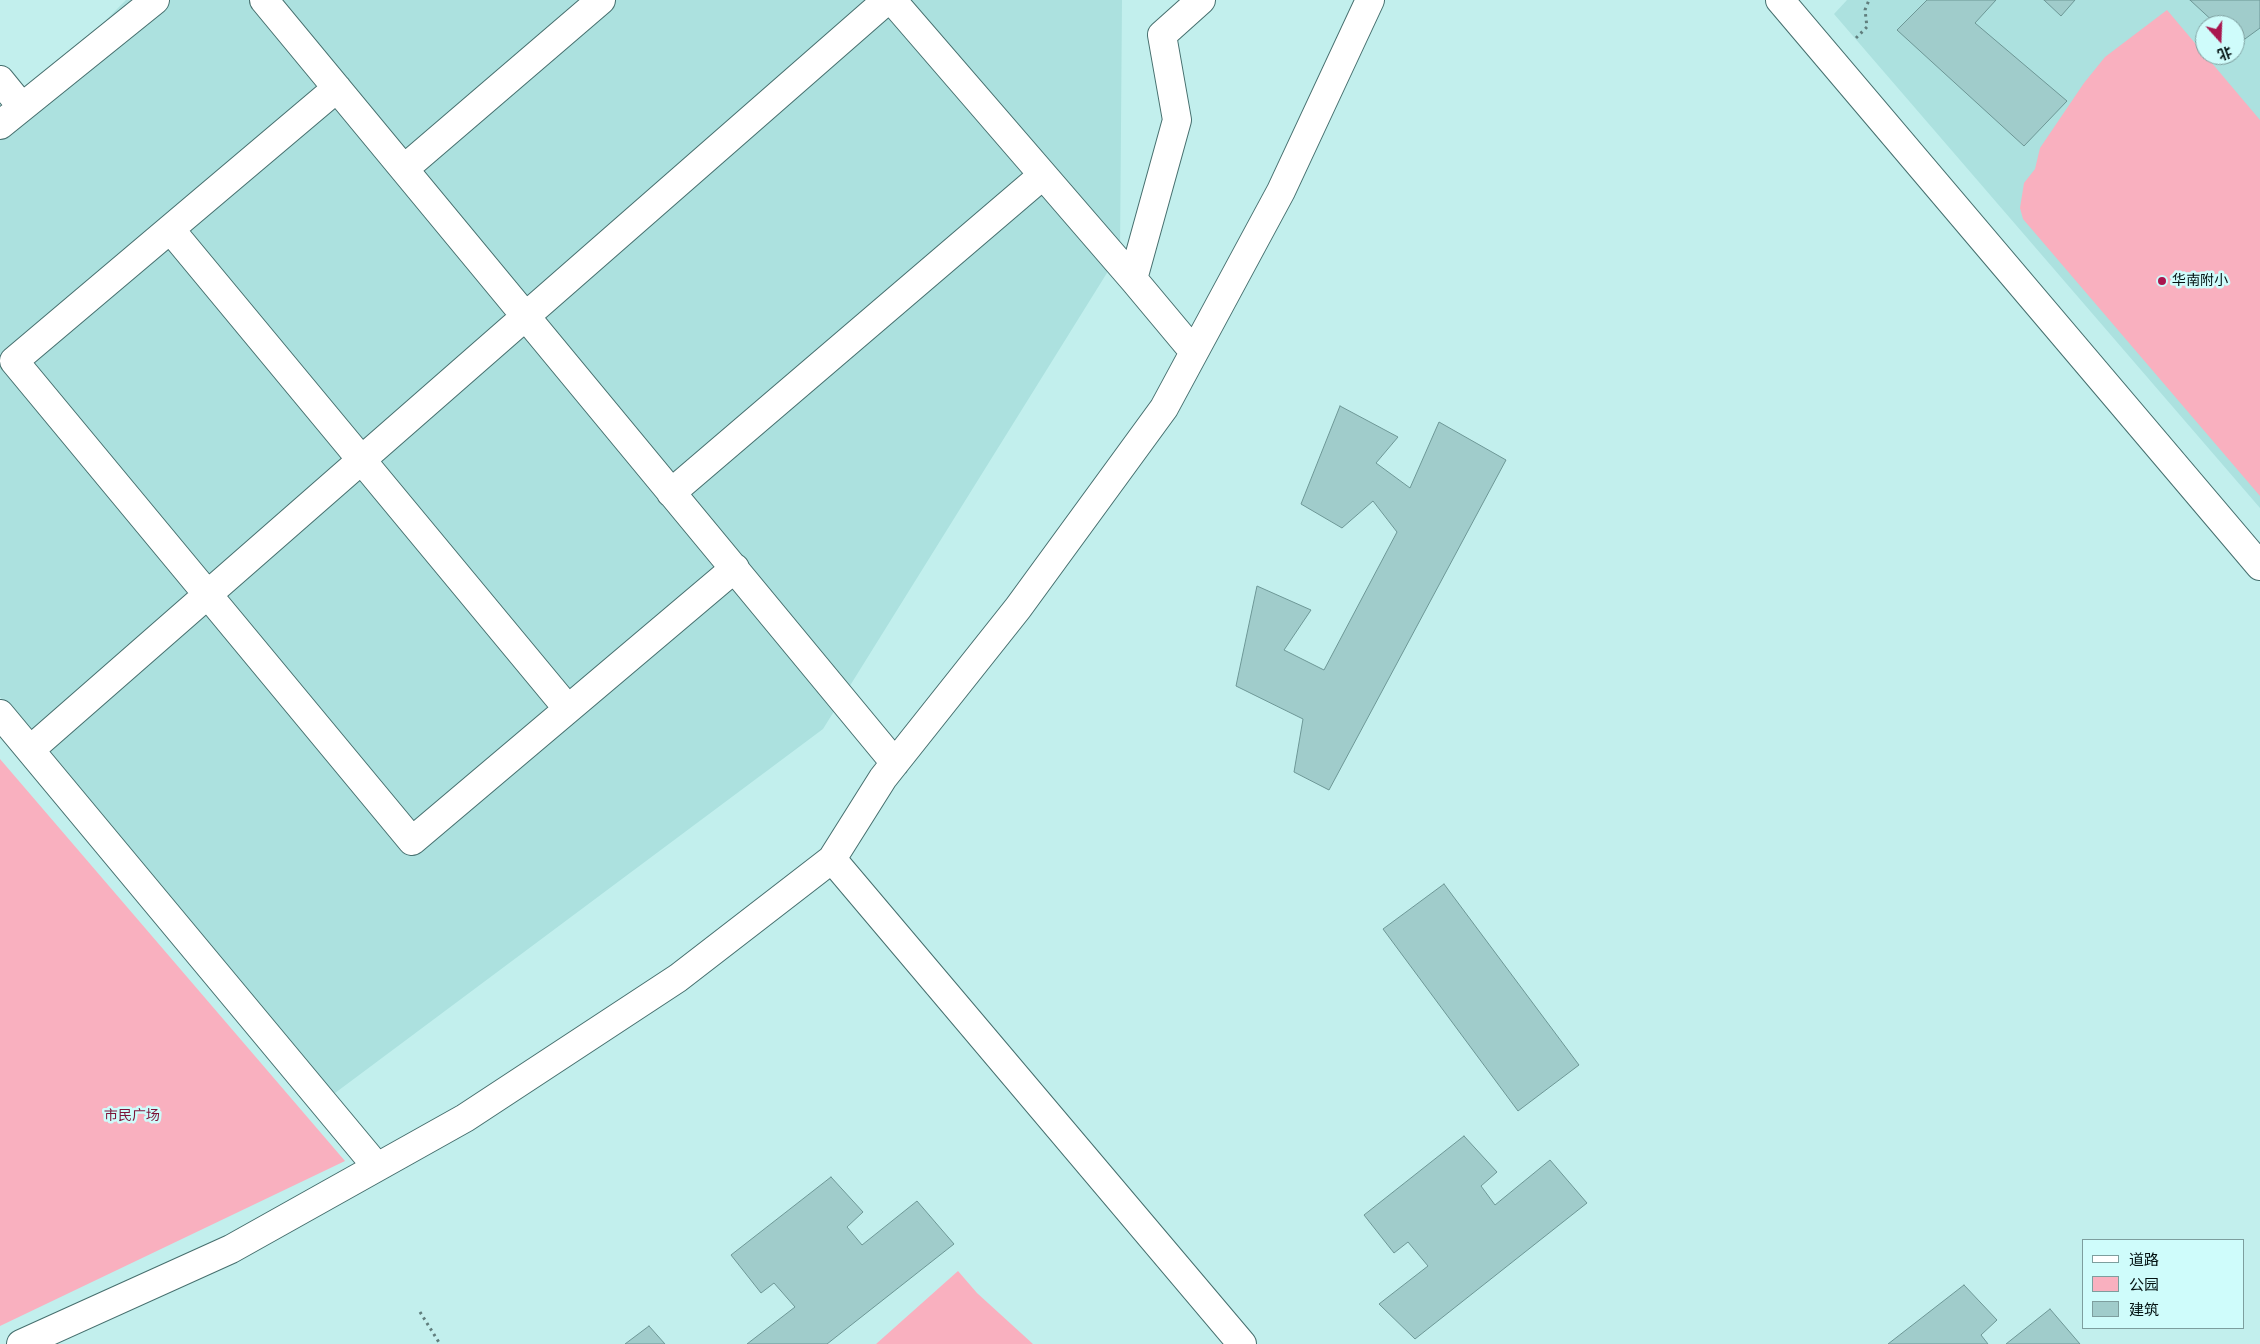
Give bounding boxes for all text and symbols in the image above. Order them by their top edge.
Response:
north arrow [2195,15,2245,65]
text: 北 [2215,42,2235,65]
place label: 华南附小 [2172,273,2228,289]
marker: 华南附小 [2156,275,2168,287]
park label: 市民广场 [104,1108,160,1124]
legend [2082,1239,2245,1329]
text: 道路 [2129,1249,2159,1269]
text: 公园 [2129,1274,2159,1294]
text: 建筑 [2129,1299,2159,1319]

